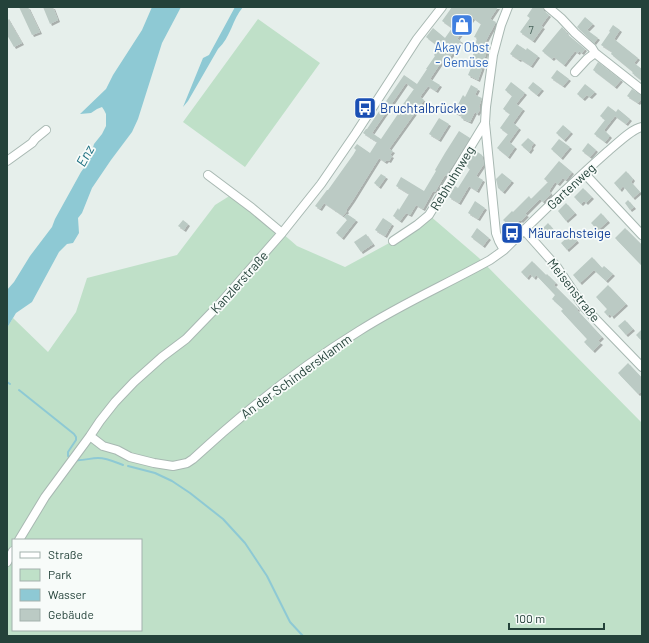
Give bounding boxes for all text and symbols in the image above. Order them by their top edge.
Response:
shop icon: Akay Obst - Gemüse [449,12,475,38]
house number: 7 [528,23,534,36]
place label: Akay Obst - Gemüse [434,39,490,70]
bus stop icon: Bruchtalbrücke [352,95,378,121]
place label: Bruchtalbrücke [380,100,467,116]
water label: Enz [72,141,98,169]
street label: Rebhuhnweg [426,143,478,213]
street label: Gartenweg [543,159,599,213]
bus stop icon: Mäurachsteige [499,220,525,246]
place label: Mäurachsteige [528,225,611,241]
street label: Kanzlerstraße [207,247,271,317]
street label: Meisenstraße [544,255,604,325]
street label: An der Schindersklamm [237,330,355,422]
legend [12,539,142,631]
text: Straße [48,547,83,561]
text: Park [48,567,72,581]
text: Wasser [48,587,87,601]
scale bar [509,605,604,631]
text: Gebäude [48,607,94,621]
text: 100 m [515,611,545,625]

